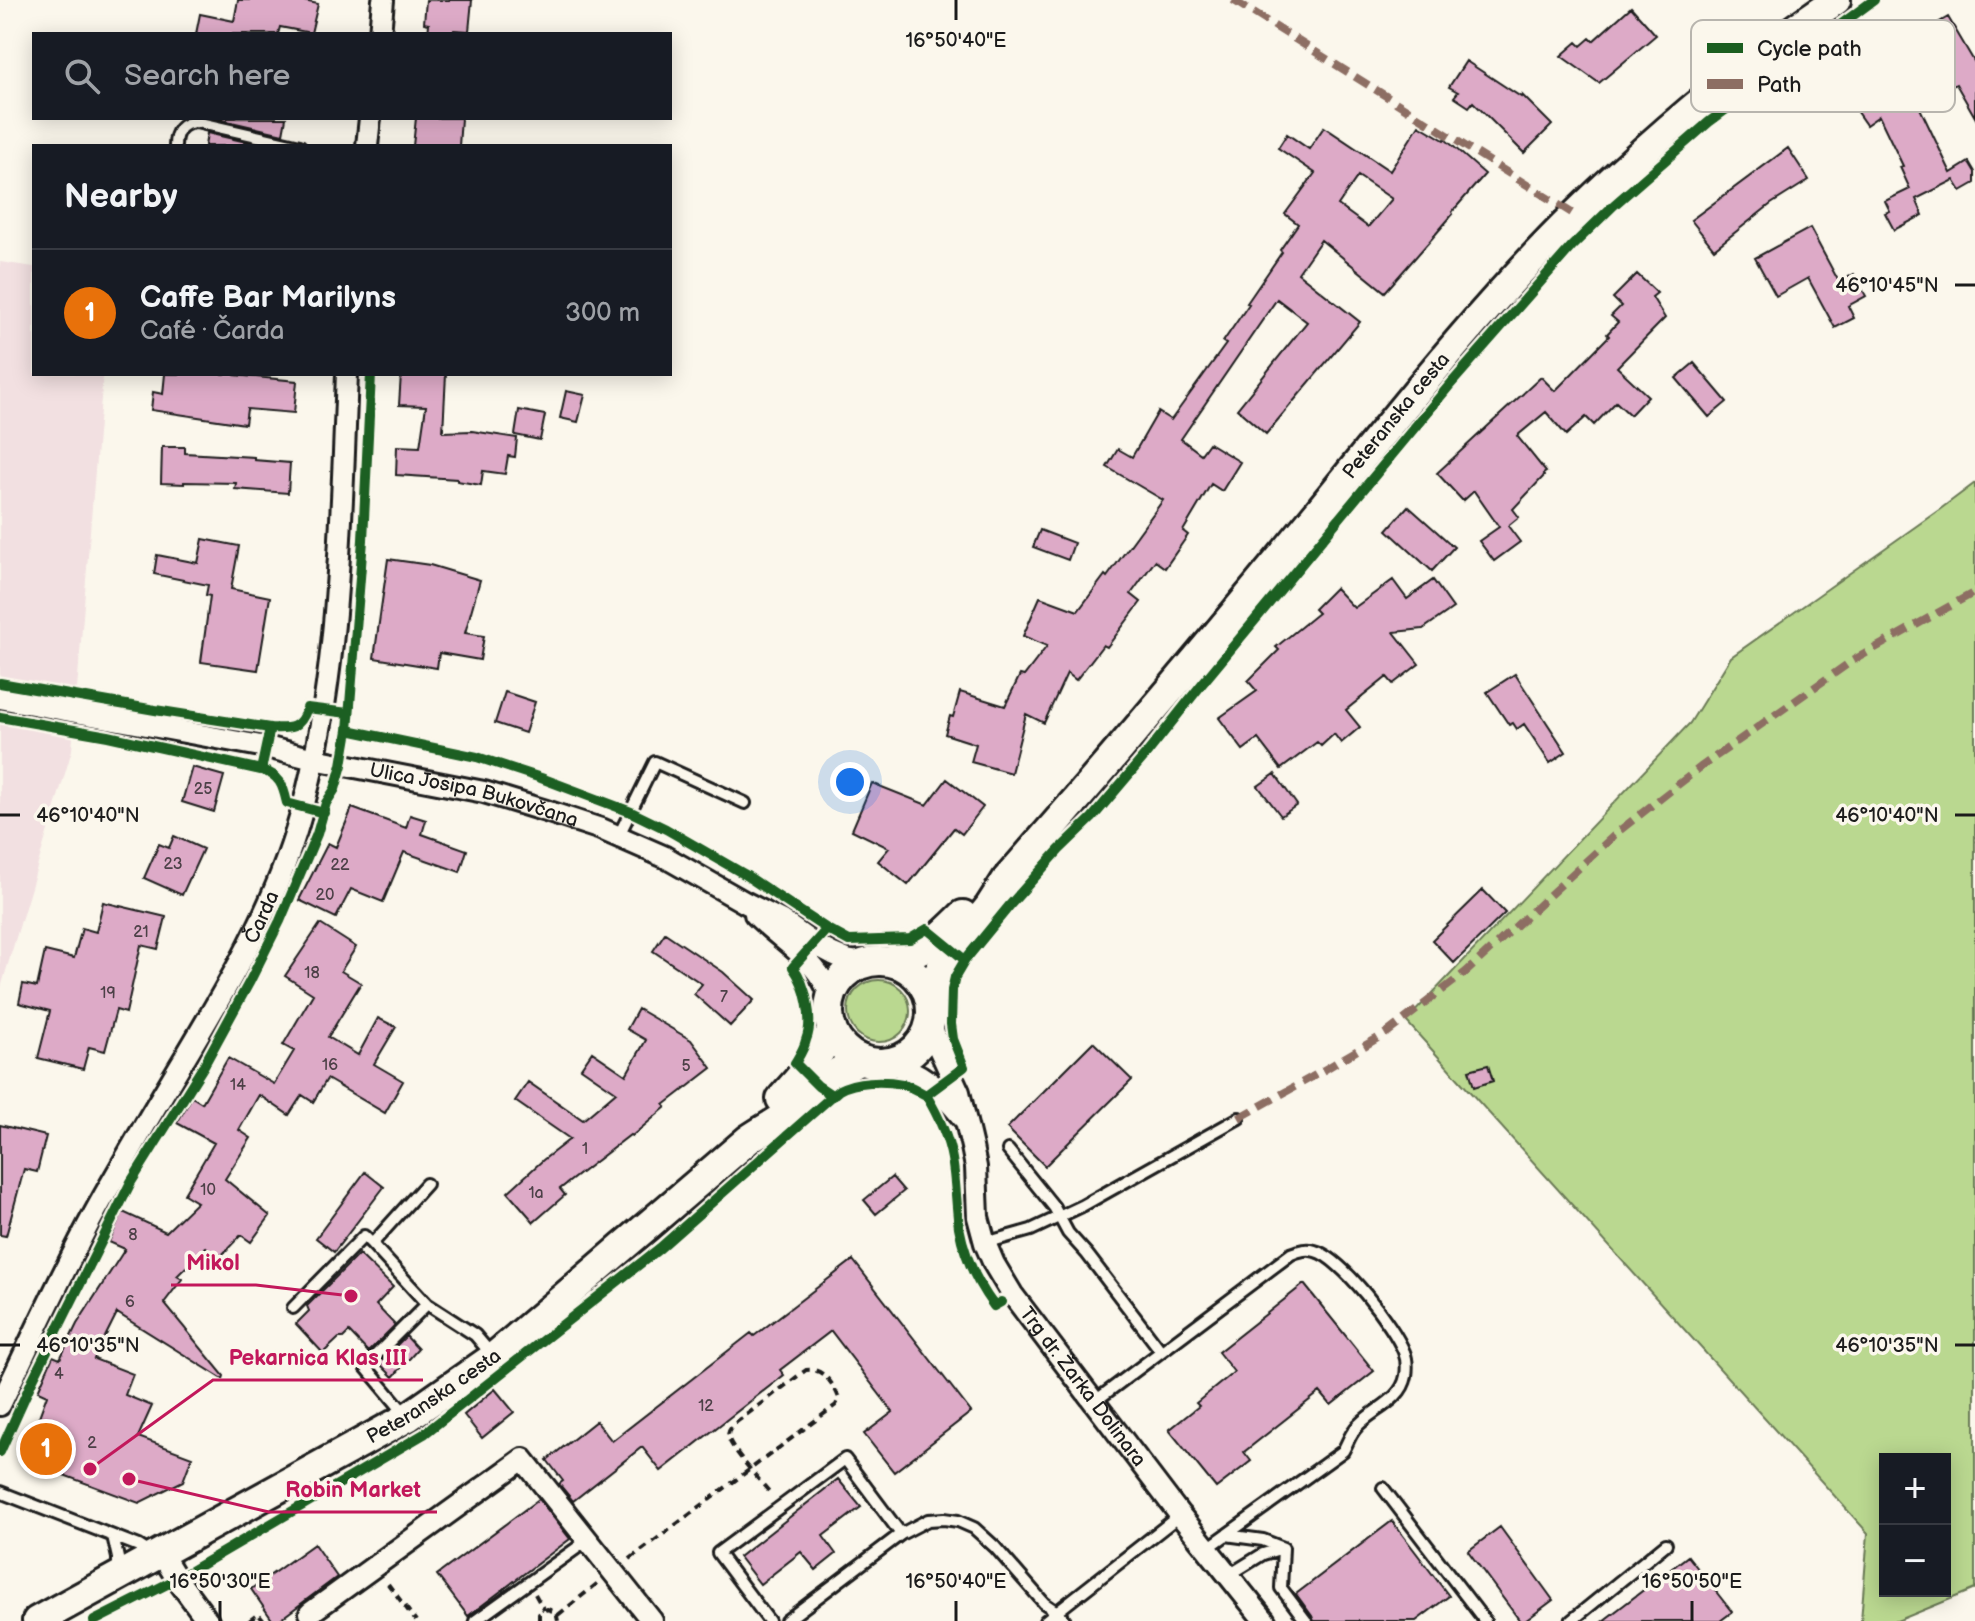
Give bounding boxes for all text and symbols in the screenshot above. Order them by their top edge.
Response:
legend [1691,20,1955,112]
text: 16°50'40"E [905,29,1007,53]
search box [32,32,672,120]
text: Cycle path [1757,36,1862,63]
icon: search [60,54,104,98]
text: Search here [124,58,290,94]
text: Path [1757,72,1801,99]
text: Nearby [64,176,178,217]
text: 46°10'45"N [1835,274,1939,298]
text: Caffe Bar Marilyns [140,280,396,316]
text: 1 [85,298,95,329]
text: 300 m [565,298,640,329]
text: Café · Čarda [140,316,285,347]
street label: Peteranska cesta [1338,348,1455,484]
street label: Ulica Josipa Bukovčana [368,758,581,833]
your location [830,762,870,802]
house number: 25 [194,780,212,799]
text: 46°10'40"N [36,804,140,828]
text: 46°10'40"N [1835,804,1939,828]
house number: 23 [164,855,183,874]
house number: 22 [331,856,350,875]
house number: 20 [316,886,334,905]
street label: Čarda [238,887,285,948]
house number: 21 [133,923,149,942]
house number: 18 [304,964,320,983]
house number: 19 [100,984,116,1003]
house number: 7 [720,988,728,1007]
house number: 16 [322,1056,338,1075]
house number: 5 [681,1057,691,1076]
house number: 14 [230,1076,246,1095]
house number: 1 [582,1140,588,1159]
house number: 10 [200,1181,216,1200]
house number: 1a [528,1184,544,1203]
house number: 8 [128,1226,138,1245]
callout: Mikol [171,1239,256,1285]
text: Mikol [186,1250,240,1277]
house number: 6 [125,1293,135,1312]
street label: Trg dr. Žarka Dolinara [1014,1302,1151,1472]
text: 46°10'35"N [36,1334,140,1358]
callout: Pekarnica Klas III [213,1334,423,1380]
text: 46°10'35"N [1835,1334,1939,1358]
street label: Peteranska cesta [362,1344,506,1449]
text: Pekarnica Klas III [229,1345,407,1372]
house number: 4 [54,1365,64,1384]
house number: 12 [698,1397,714,1416]
pin: 1 [20,1419,72,1479]
house number: 2 [87,1434,97,1453]
map controls [1879,1453,1951,1597]
button: + [1879,1453,1951,1525]
callout: Robin Market [269,1466,437,1512]
text: Robin Market [285,1477,421,1504]
button: − [1879,1525,1951,1597]
text: 16°50'30"E [169,1570,271,1594]
text: 16°50'40"E [905,1570,1007,1594]
text: 16°50'50"E [1642,1570,1742,1594]

